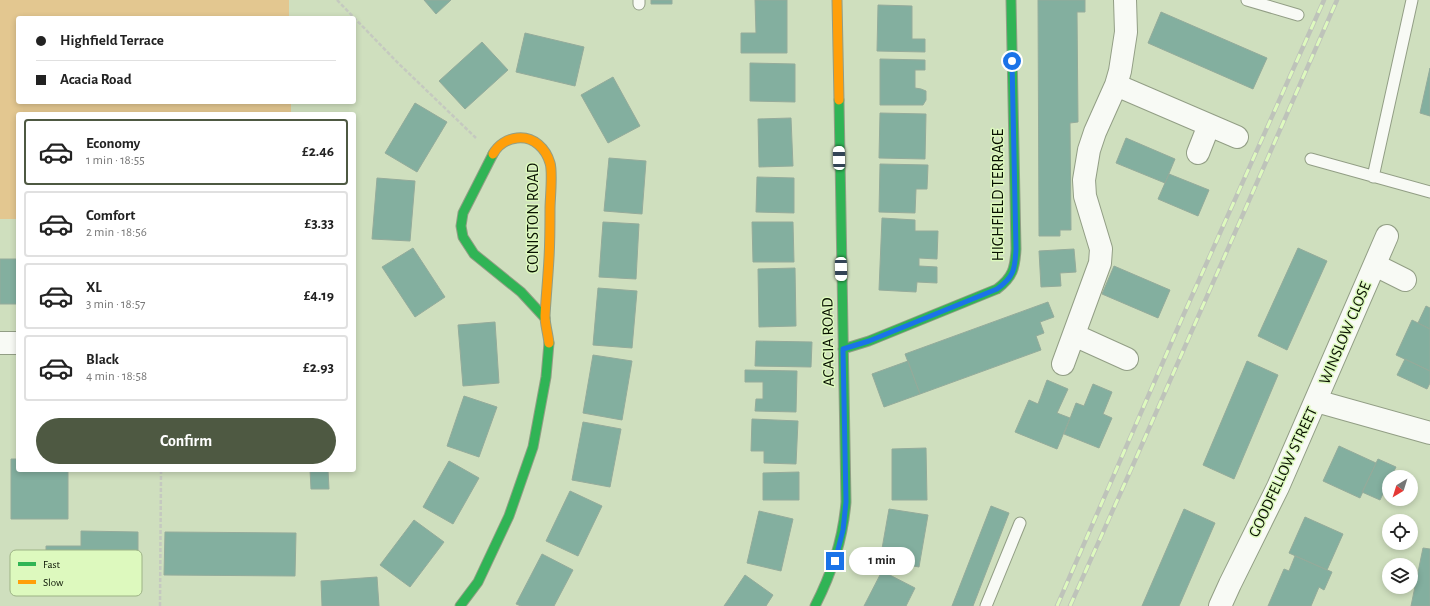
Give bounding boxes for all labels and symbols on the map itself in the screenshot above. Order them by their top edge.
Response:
route start [1003,52,1021,70]
street label: HIGHFIELD TERRACE [990,128,1006,261]
car [833,146,845,170]
street label: CONISTON ROAD [525,163,541,273]
car [835,257,847,281]
street label: WINSLOW CLOSE [1316,279,1374,387]
street label: ACACIA ROAD [819,297,837,387]
street label: GOODFELLOW STREET [1246,404,1320,540]
north arrow [1382,470,1418,506]
callout: 1 min [849,547,915,575]
legend [10,550,142,596]
route end [826,552,844,570]
text: Fast [43,559,61,570]
text: Slow [43,577,64,588]

